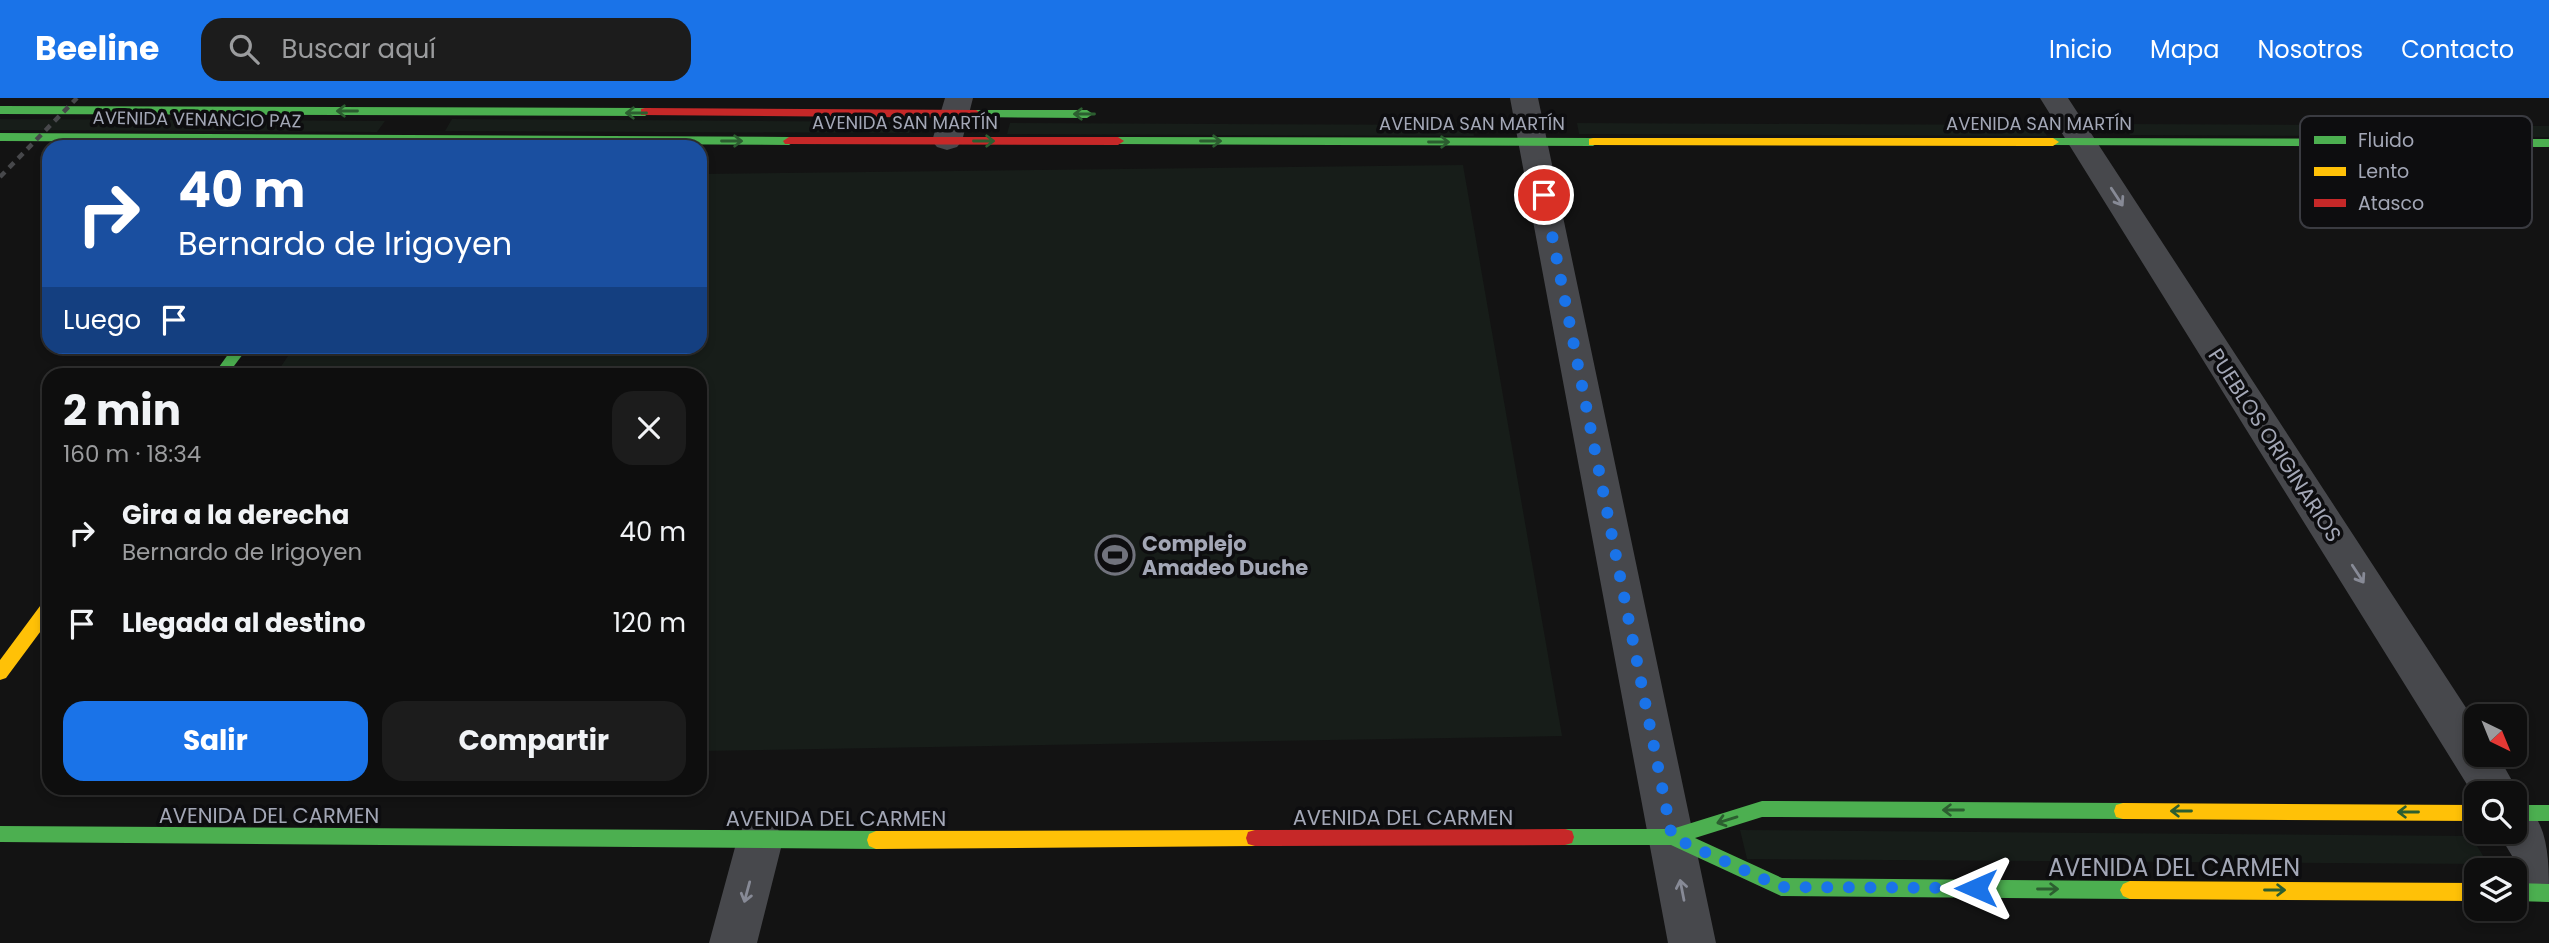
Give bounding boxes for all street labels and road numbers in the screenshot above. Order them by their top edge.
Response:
street label: AVENIDA VENANCIO PAZ [92,105,302,133]
street label: AVENIDA SAN MARTÍN [812,110,998,135]
street label: AVENIDA SAN MARTÍN [1379,111,1565,136]
street label: AVENIDA SAN MARTÍN [1946,111,2132,136]
street label: PUEBLOS ORIGINARIOS [2202,343,2348,547]
street label: AVENIDA DEL CARMEN [159,801,379,830]
street label: AVENIDA DEL CARMEN [1293,803,1513,832]
street label: AVENIDA DEL CARMEN [726,804,946,833]
street label: AVENIDA DEL CARMEN [2048,851,2300,884]

